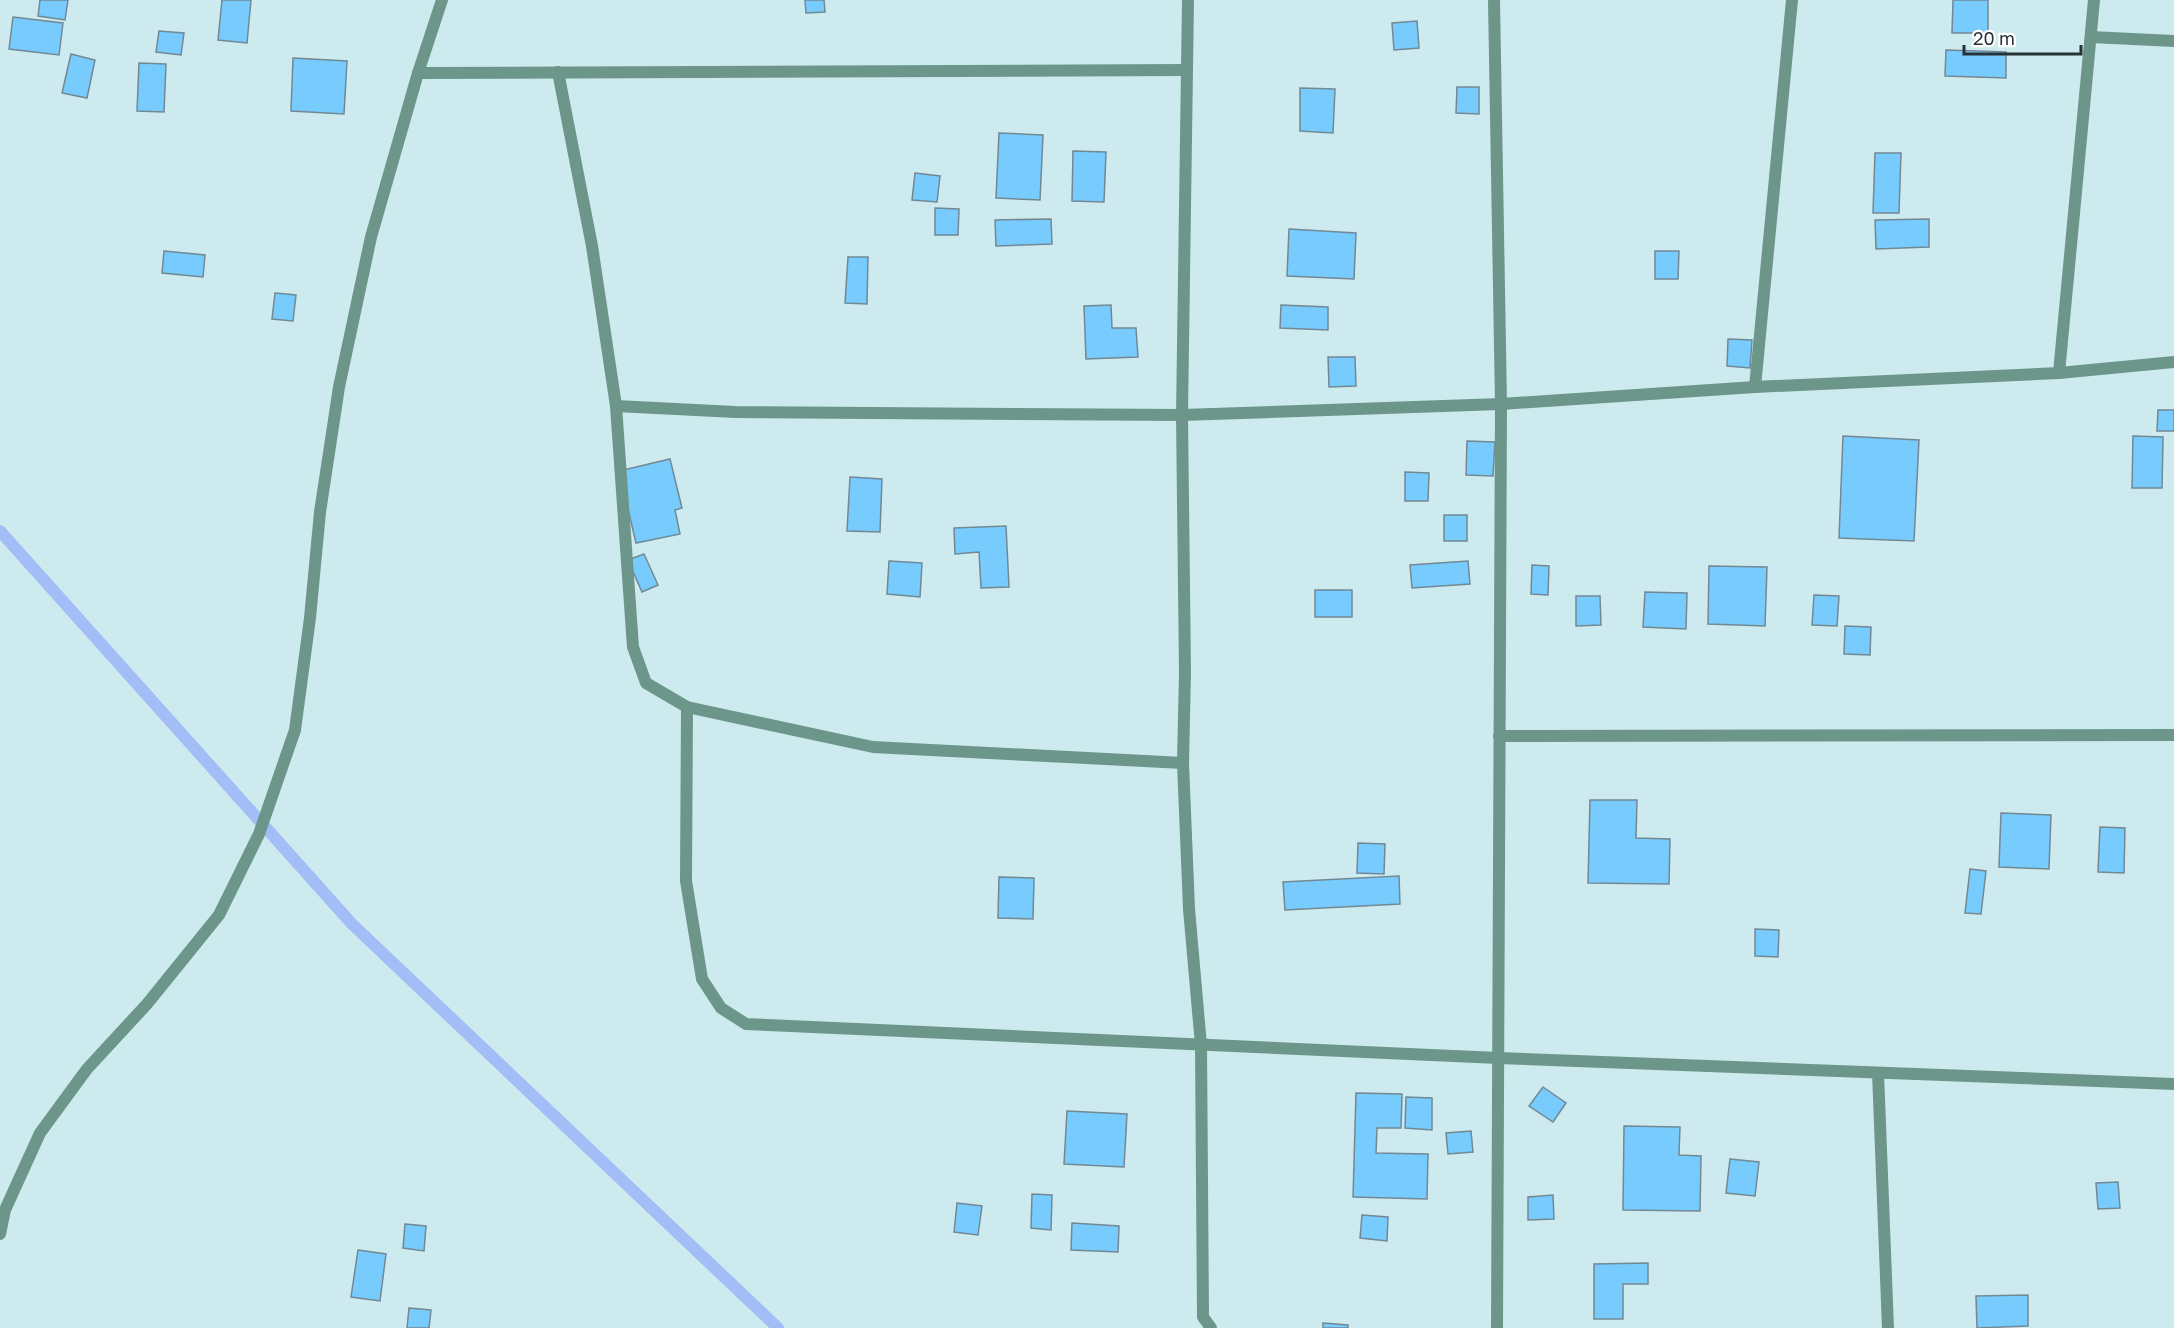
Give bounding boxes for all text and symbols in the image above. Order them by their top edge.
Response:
scale bar [1964,18,2081,56]
text: 20 m [1973,27,2015,49]

